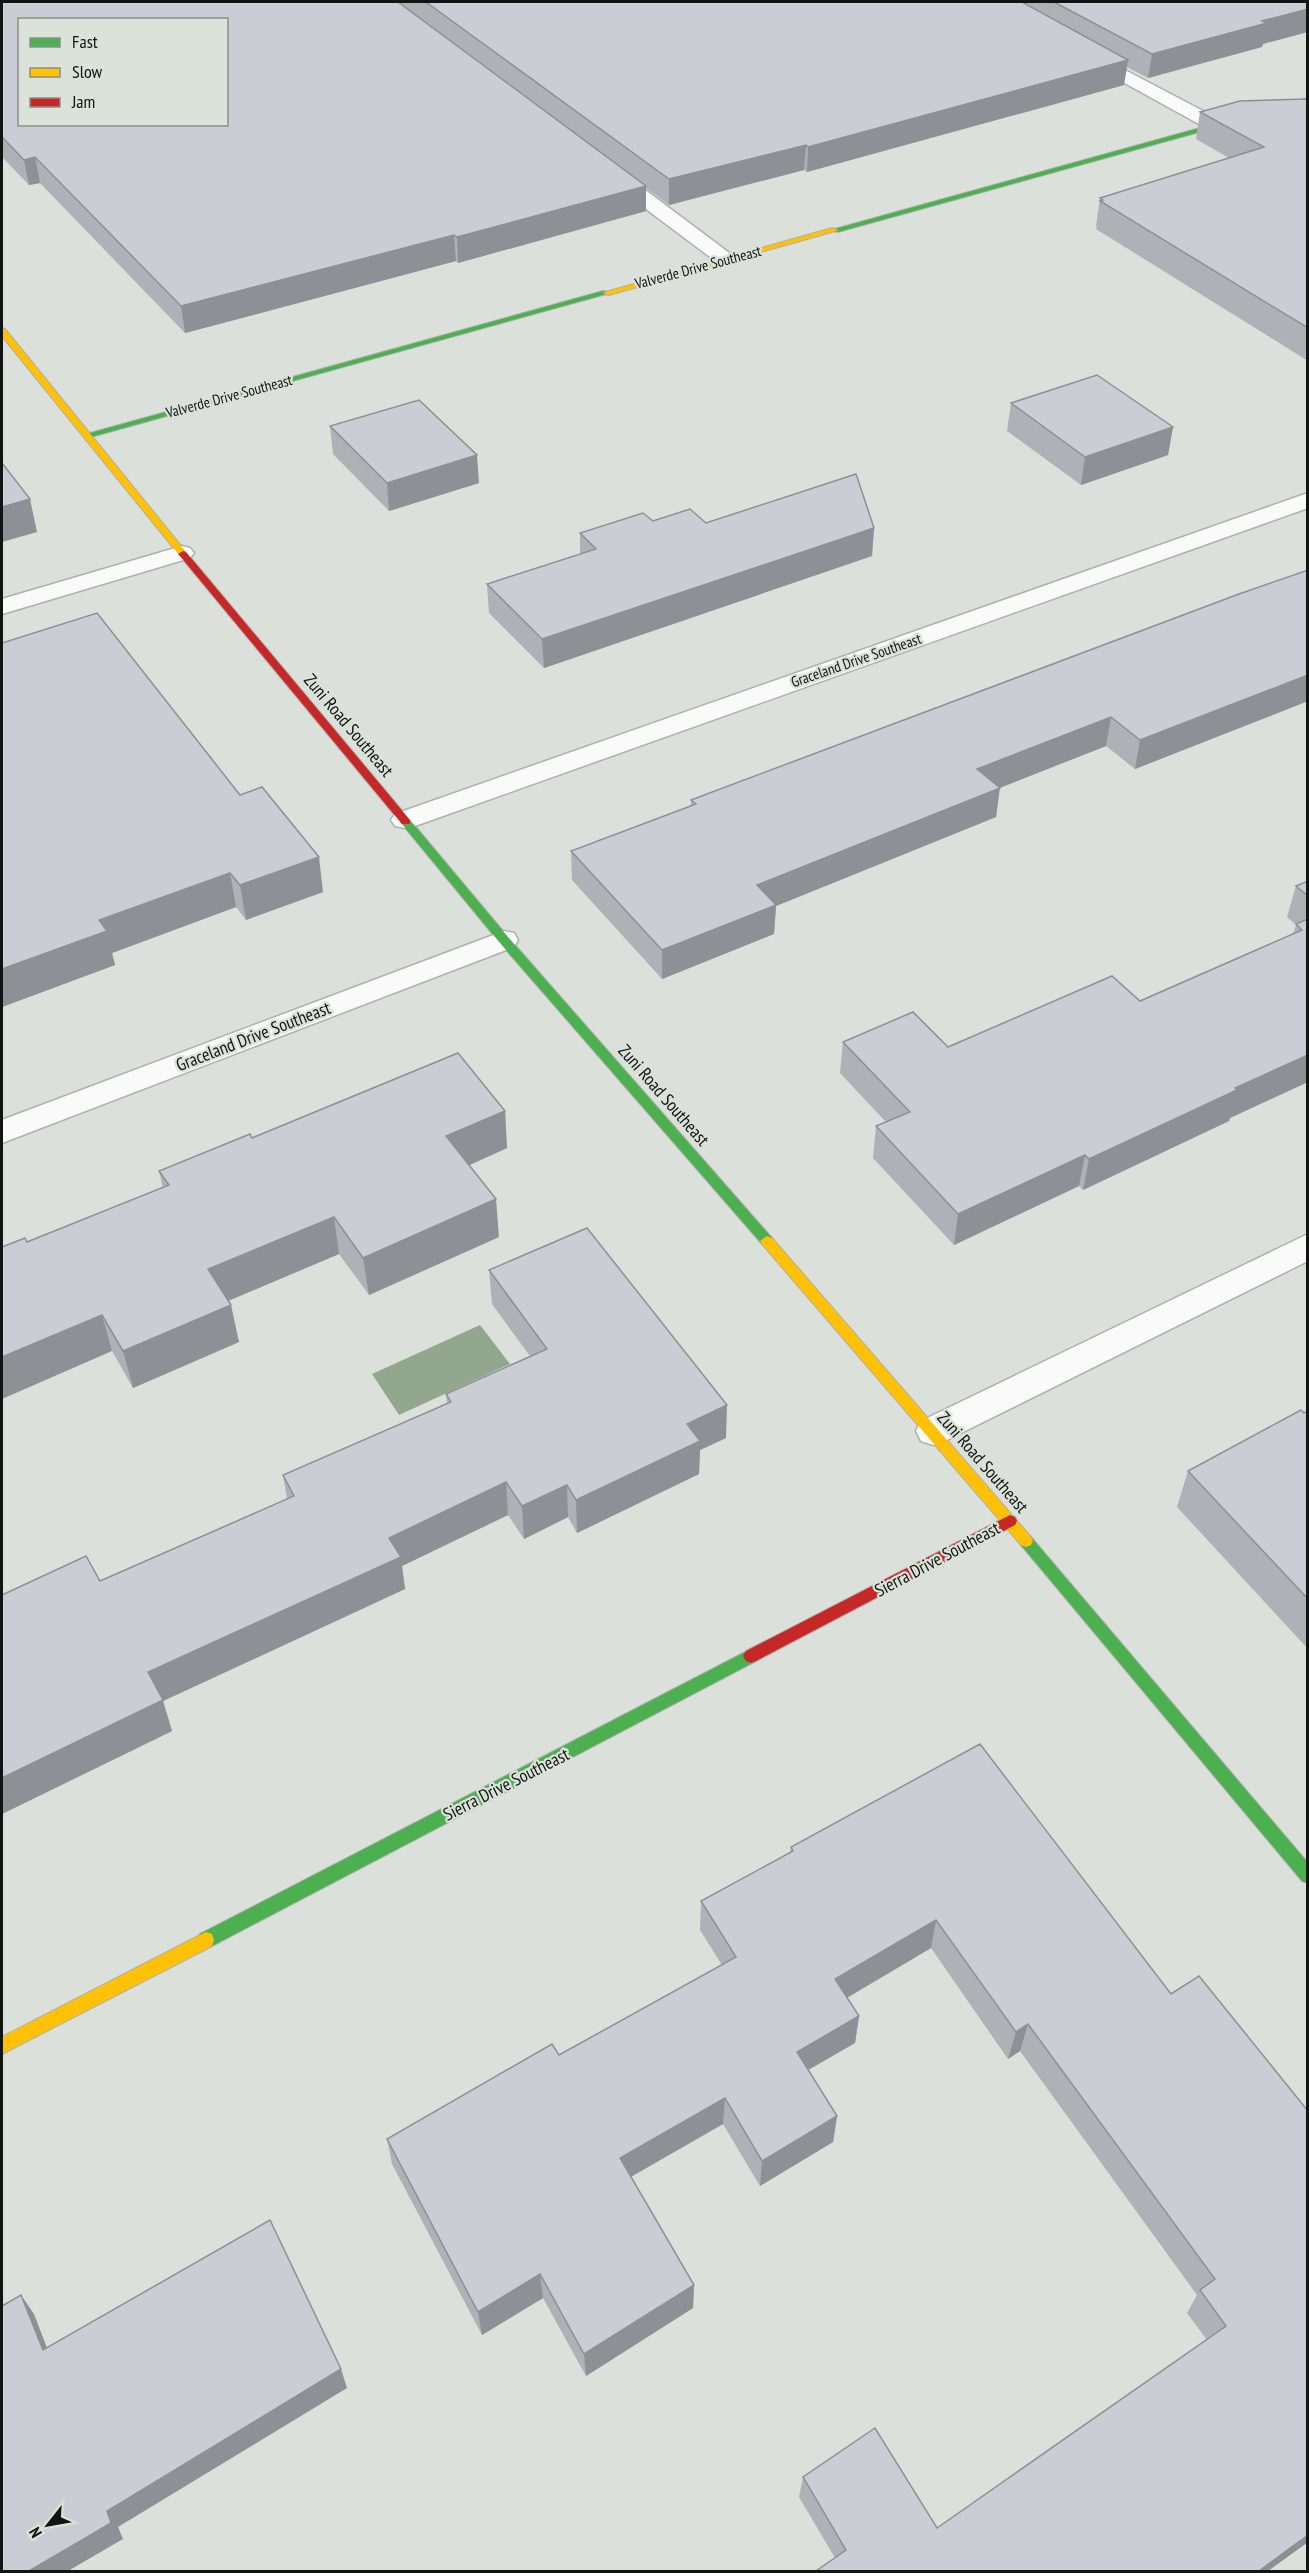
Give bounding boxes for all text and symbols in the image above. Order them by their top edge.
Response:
legend [18,18,228,126]
text: Fast [72,30,98,53]
text: Slow [72,60,103,83]
text: Jam [71,90,95,113]
street label: Valverde Drive Southeast [632,241,763,293]
street label: Valverde Drive Southeast [163,370,294,422]
street label: Graceland Drive Southeast [788,629,924,691]
street label: Zuni Road Southeast [299,669,399,781]
street label: Graceland Drive Southeast [172,996,334,1076]
street label: Zuni Road Southeast [614,1039,715,1151]
street label: Zuni Road Southeast [933,1406,1034,1518]
street label: Sierra Drive Southeast [871,1516,1003,1602]
street label: Sierra Drive Southeast [439,1742,573,1826]
north arrow [18,2495,78,2555]
text: N [24,2524,46,2542]

